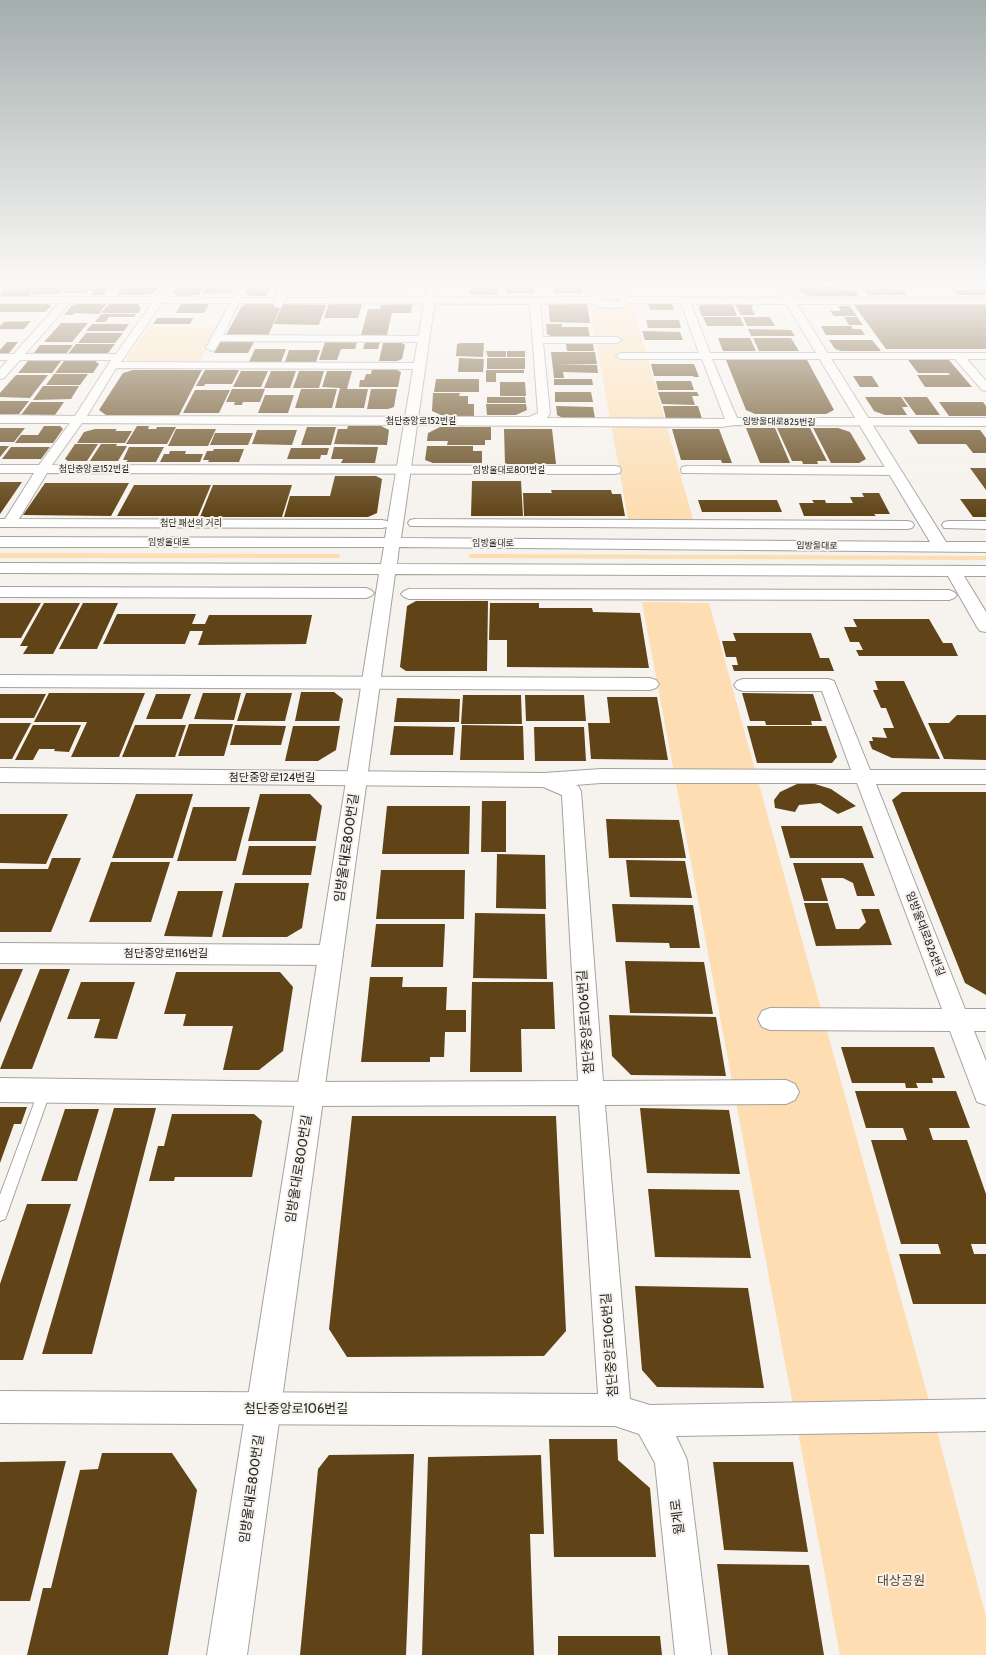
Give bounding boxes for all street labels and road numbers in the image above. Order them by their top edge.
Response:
street label: 첨단중앙로152번길 [386,416,456,426]
street label: 임방울대로825번길 [742,416,816,428]
street label: 첨단중앙로152번길 [59,464,129,474]
street label: 임방울대로801번길 [473,465,545,475]
street label: 첨단 패션의 거리 [160,518,222,528]
street label: 임방울대로 [148,537,190,547]
street label: 임방울대로 [472,538,514,548]
street label: 임방울대로 [796,540,838,552]
street label: 첨단중앙로124번길 [229,771,315,785]
street label: 임방울대로800번길 [332,793,362,903]
street label: 임방울대로826번길 [903,890,947,978]
street label: 첨단중앙로116번길 [124,947,208,961]
street label: 첨단중앙로106번길 [575,969,597,1075]
street label: 임방울대로800번길 [283,1114,315,1224]
street label: 첨단중앙로106번길 [599,1292,621,1398]
street label: 첨단중앙로106번길 [244,1401,348,1417]
street label: 임방울대로800번길 [237,1434,267,1544]
street label: 월계로 [668,1498,688,1536]

